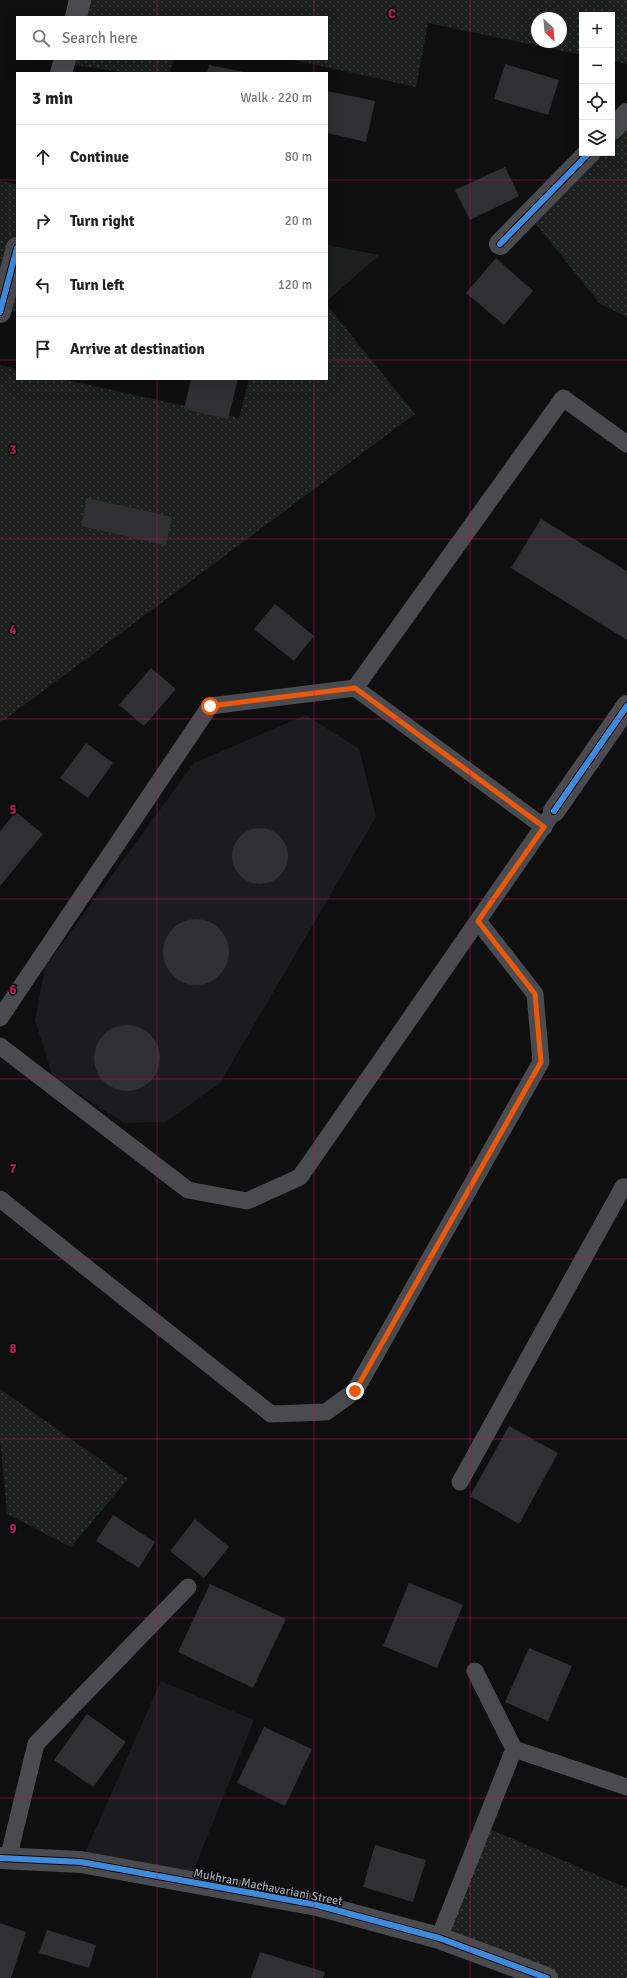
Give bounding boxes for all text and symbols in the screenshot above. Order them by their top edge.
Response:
text: C [388,6,396,22]
north arrow [531,12,567,48]
map controls [579,12,615,156]
button: + [579,12,615,48]
search box [16,16,328,60]
icon: search [30,27,52,49]
text: Search here [62,29,138,47]
button: − [579,48,615,84]
button: locate [579,84,615,120]
text: 3 min [32,88,73,109]
text: Walk · 220 m [241,90,312,106]
button: layers [579,120,615,156]
icon: ahead [32,146,54,168]
text: Continue [70,148,129,166]
text: 80 m [285,149,312,165]
icon: right [32,210,54,232]
text: Turn right [70,212,135,230]
text: 20 m [285,213,312,229]
icon: left [32,274,54,296]
text: Turn left [70,276,124,294]
text: 120 m [278,277,312,293]
icon: arrive [32,338,54,360]
text: Arrive at destination [70,340,205,358]
text: 3 [9,442,17,458]
text: 4 [9,622,17,638]
route start [201,697,219,715]
text: 5 [9,802,17,818]
text: 6 [9,982,17,998]
text: 7 [9,1161,17,1177]
text: 8 [9,1341,17,1357]
route end [346,1382,364,1400]
text: 9 [9,1521,17,1537]
street label: Mukhran Machavariani Street [192,1866,344,1909]

